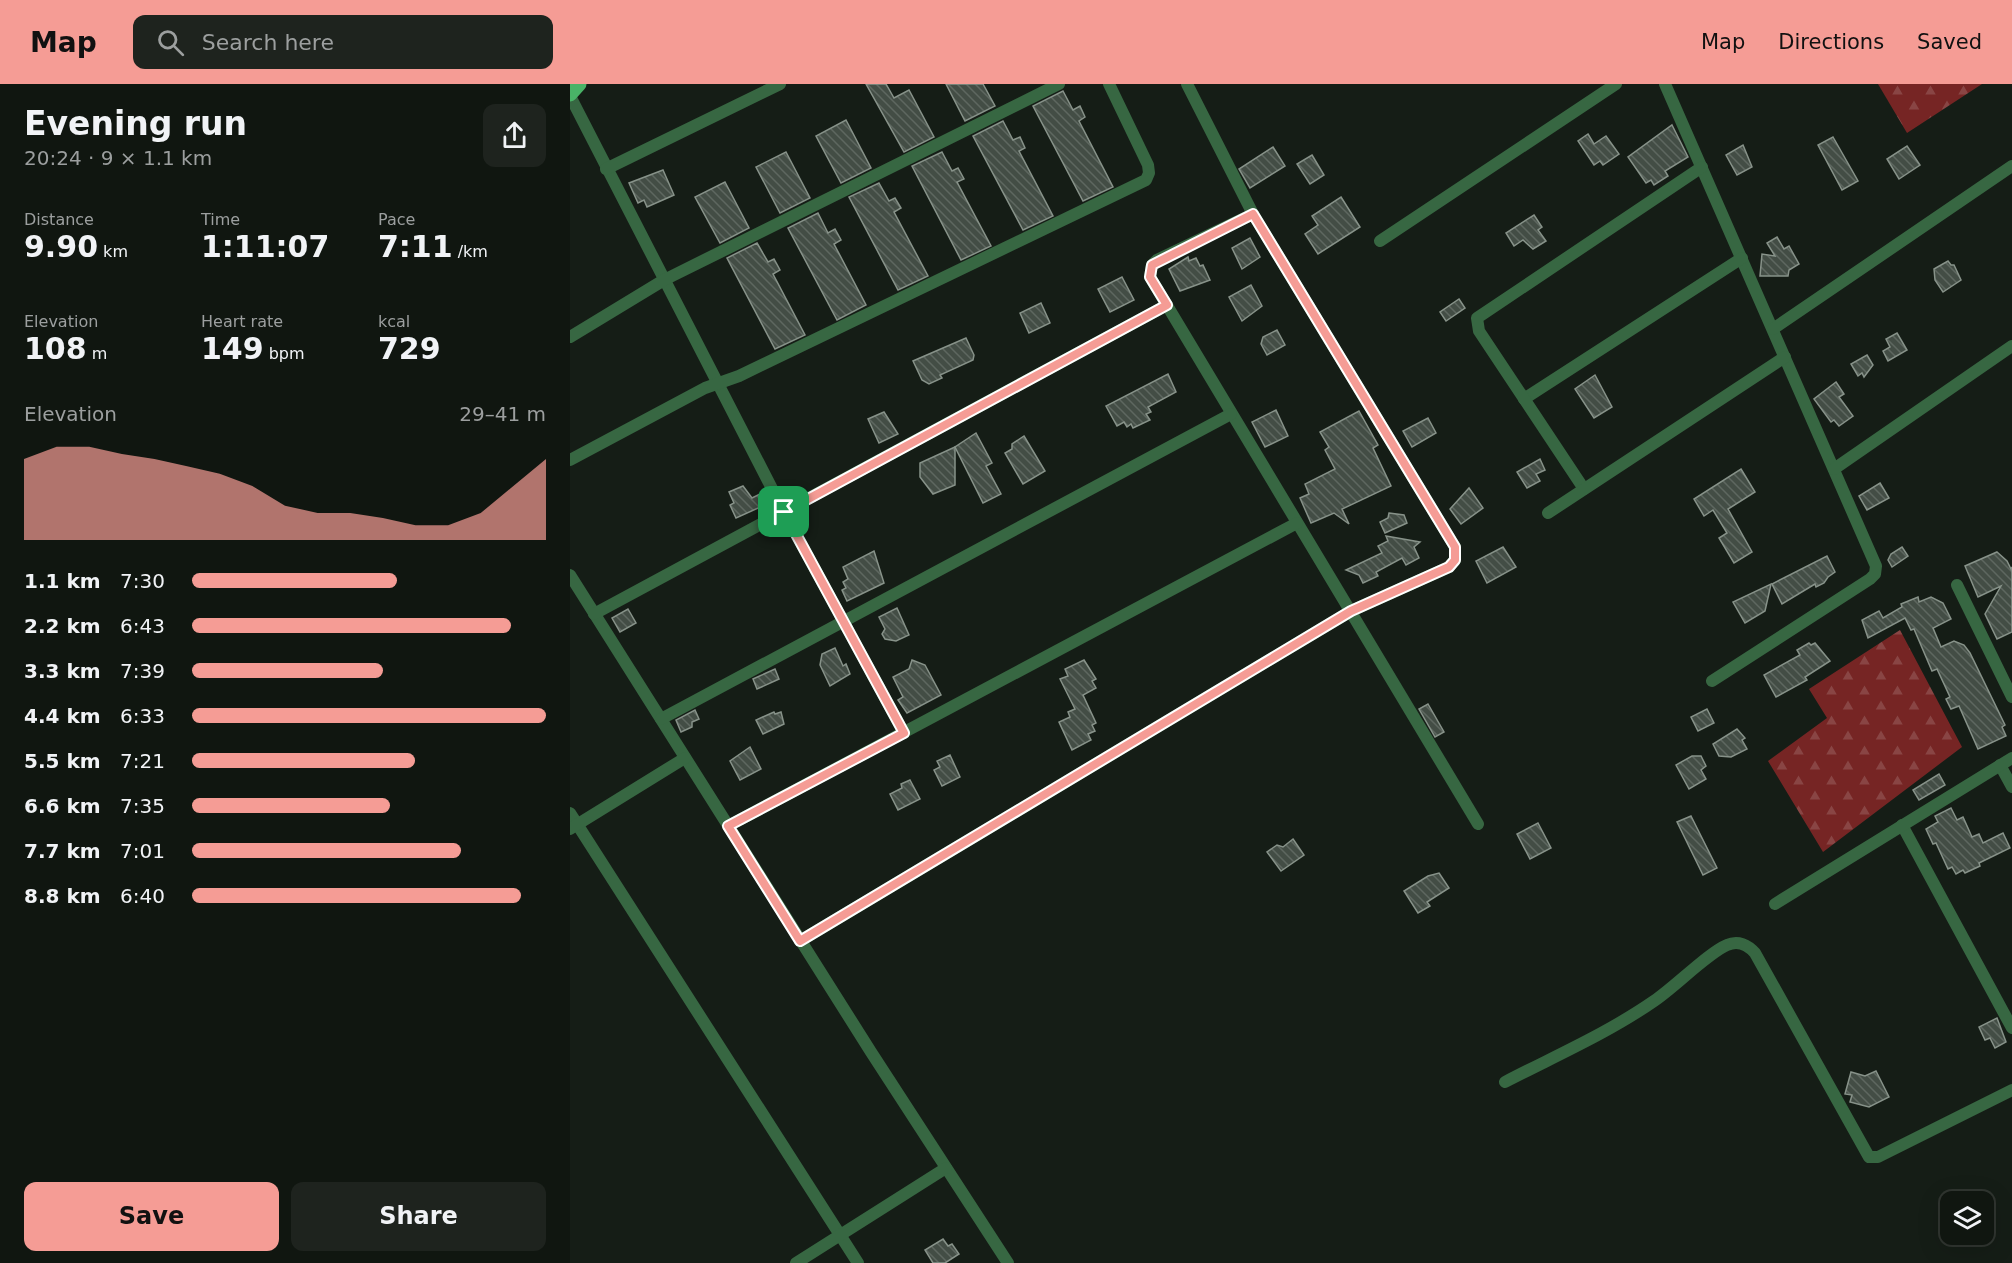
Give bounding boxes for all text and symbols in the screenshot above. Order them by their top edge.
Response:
search box [133,15,553,69]
text: Map [30,26,97,59]
icon: search [154,26,187,59]
text: Search here [202,30,334,55]
text: Map [1701,30,1745,54]
text: Directions [1778,30,1884,54]
text: Saved [1917,30,1982,54]
text: Evening run [24,104,247,143]
button: share [483,104,546,167]
text: 20:24 · 9 × 1.1 km [24,146,212,170]
text: Distance [24,210,94,229]
text: Time [201,210,240,229]
text: Pace [378,210,415,229]
text: 9.90 [24,229,98,264]
text: 1:11:07 [201,229,329,264]
text: 7:11 [378,229,453,264]
text: km [98,242,128,261]
text: /km [453,242,488,261]
text: Elevation [24,312,98,331]
text: Heart rate [201,312,283,331]
text: kcal [378,312,410,331]
text: 108 [24,331,87,366]
text: 149 [201,331,264,366]
text: 729 [378,331,441,366]
text: m [87,344,107,363]
text: bpm [264,344,305,363]
text: Elevation [24,402,117,426]
text: 29–41 m [459,402,546,426]
pin [758,486,809,537]
icon: arrive [767,495,800,528]
text: 1.1 km [24,569,101,593]
text: 7:30 [120,569,165,593]
text: 2.2 km [24,614,101,638]
text: 6:43 [120,614,165,638]
text: 3.3 km [24,659,101,683]
text: 7:39 [120,659,165,683]
text: 4.4 km [24,704,101,728]
text: 6:33 [120,704,165,728]
text: 5.5 km [24,749,101,773]
text: 7:21 [120,749,165,773]
text: 6.6 km [24,794,101,818]
text: 7:35 [120,794,165,818]
text: 7.7 km [24,839,101,863]
text: 7:01 [120,839,165,863]
text: 8.8 km [24,884,101,908]
text: 6:40 [120,884,165,908]
button: Save [24,1182,279,1251]
button: Share [291,1182,546,1251]
map controls [1940,1191,1994,1245]
button: layers [1940,1191,1994,1245]

